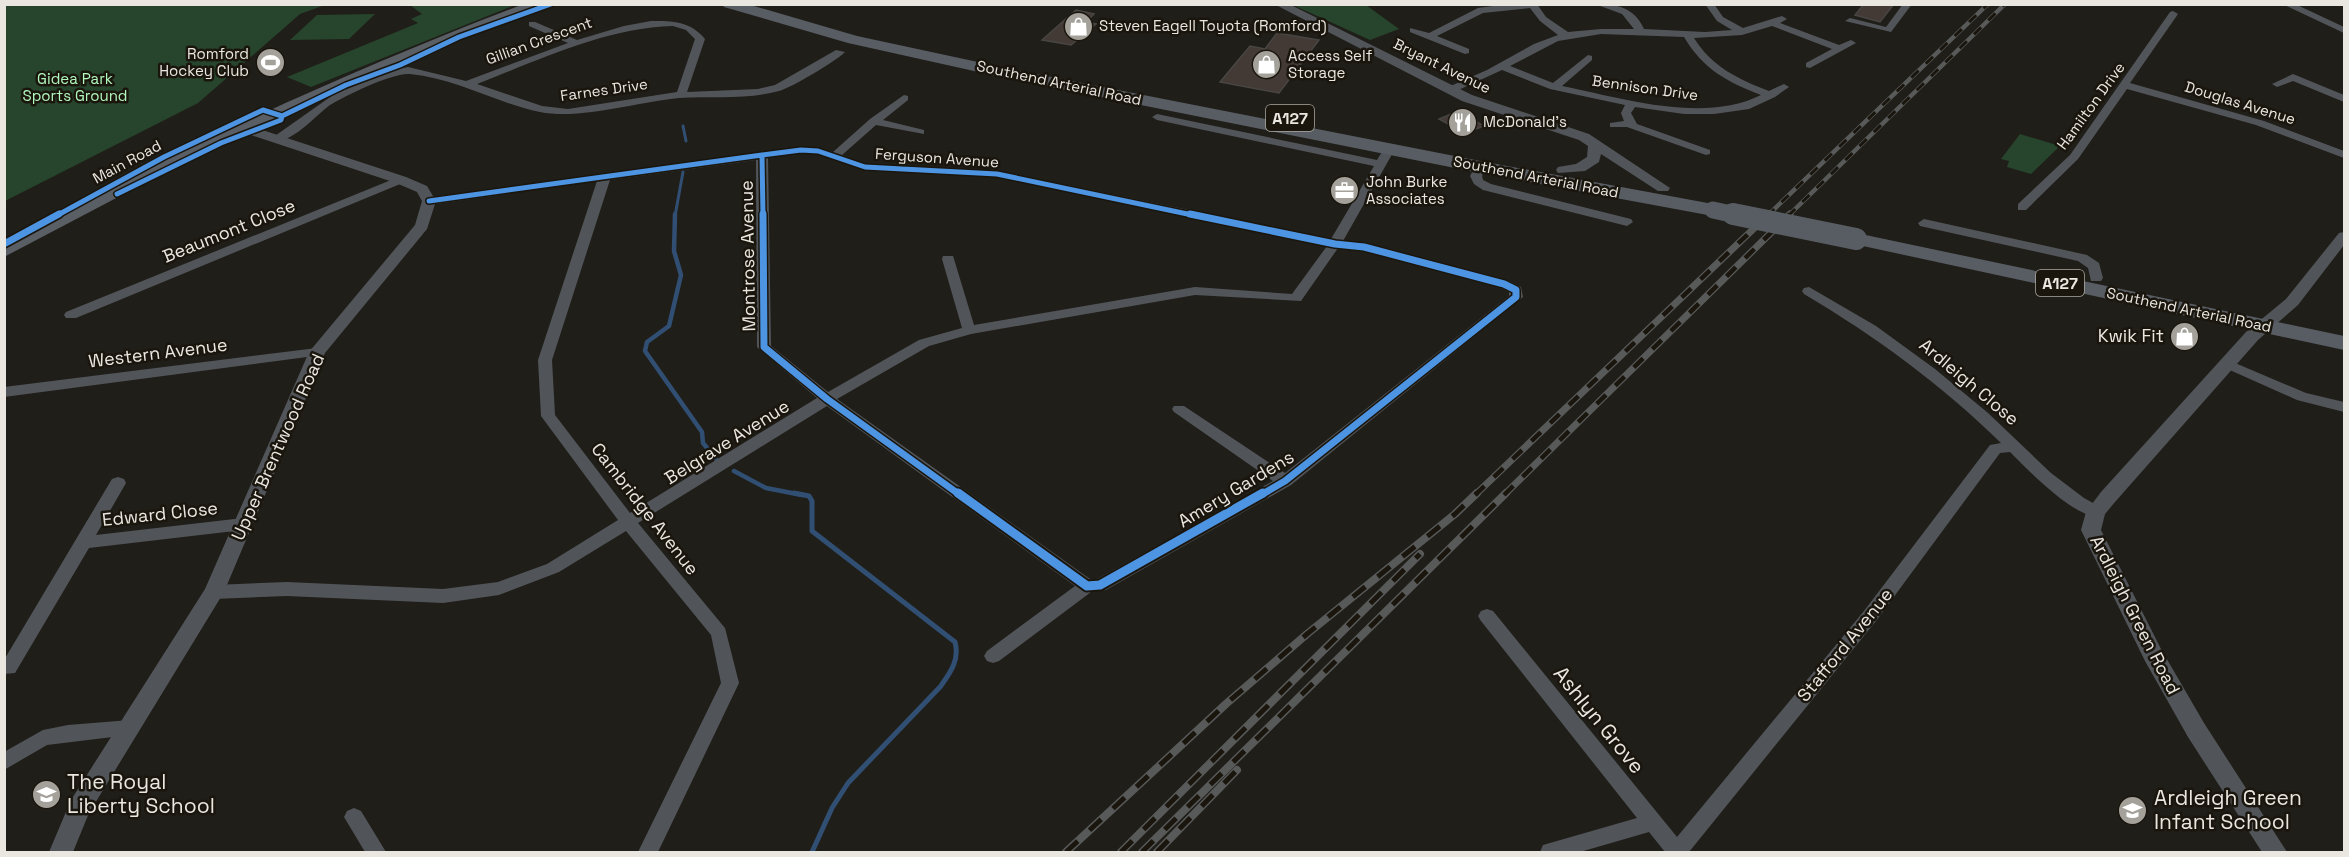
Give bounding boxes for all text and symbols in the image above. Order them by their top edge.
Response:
shop icon: Steven Eagell Toyota (Romford) [1062,10,1094,42]
street label: Gillian Crescent [483,12,595,69]
place label: Steven Eagell Toyota (Romford) [1099,16,1327,36]
street label: Bryant Avenue [1390,34,1494,97]
place label: Romford Hockey Club [159,44,249,80]
place label: Access Self Storage [1288,46,1373,82]
sports icon: Romford Hockey Club [254,47,286,79]
shop icon: Access Self Storage [1251,49,1283,81]
street label: Southend Arterial Road [975,56,1143,109]
street label: Hamilton Drive [2052,58,2129,153]
park label: Gidea Park Sports Ground [22,69,128,105]
street label: Bennison Drive [1591,71,1699,104]
street label: Farnes Drive [559,74,649,105]
street label: Douglas Avenue [2182,77,2298,128]
road number: A127 [1266,105,1314,131]
restaurant icon: McDonald's [1446,106,1478,138]
place label: McDonald's [1483,112,1567,131]
street label: Main Road [89,136,164,188]
street label: Ferguson Avenue [874,144,1000,171]
street label: Southend Arterial Road [1452,151,1620,202]
place label: John Burke Associates [1366,172,1447,208]
office icon: John Burke Associates [1329,175,1361,207]
street label: Montrose Avenue [735,180,760,332]
street label: Beaumont Close [159,193,299,268]
road number: A127 [2036,270,2084,296]
street label: Southend Arterial Road [2105,283,2273,336]
shop icon: Kwik Fit [2169,320,2201,352]
place label: Kwik Fit [2098,324,2164,347]
street label: Western Avenue [87,333,229,372]
street label: Ardleigh Close [1915,333,2024,430]
street label: Upper Brentwood Road [226,350,329,544]
street label: Belgrave Avenue [660,394,793,489]
street label: Cambridge Avenue [586,438,704,580]
street label: Amery Gardens [1174,445,1298,532]
street label: Edward Close [101,496,219,531]
street label: Ardleigh Green Road [2085,531,2186,698]
street label: Stafford Avenue [1792,583,1897,706]
street label: Ashlyn Grove [1548,660,1651,779]
place label: The Royal Liberty School [67,768,215,819]
school or university icon: The Royal Liberty School [30,778,62,810]
place label: Ardleigh Green Infant School [2154,784,2302,835]
school or university icon: Ardleigh Green Infant School [2117,794,2149,826]

